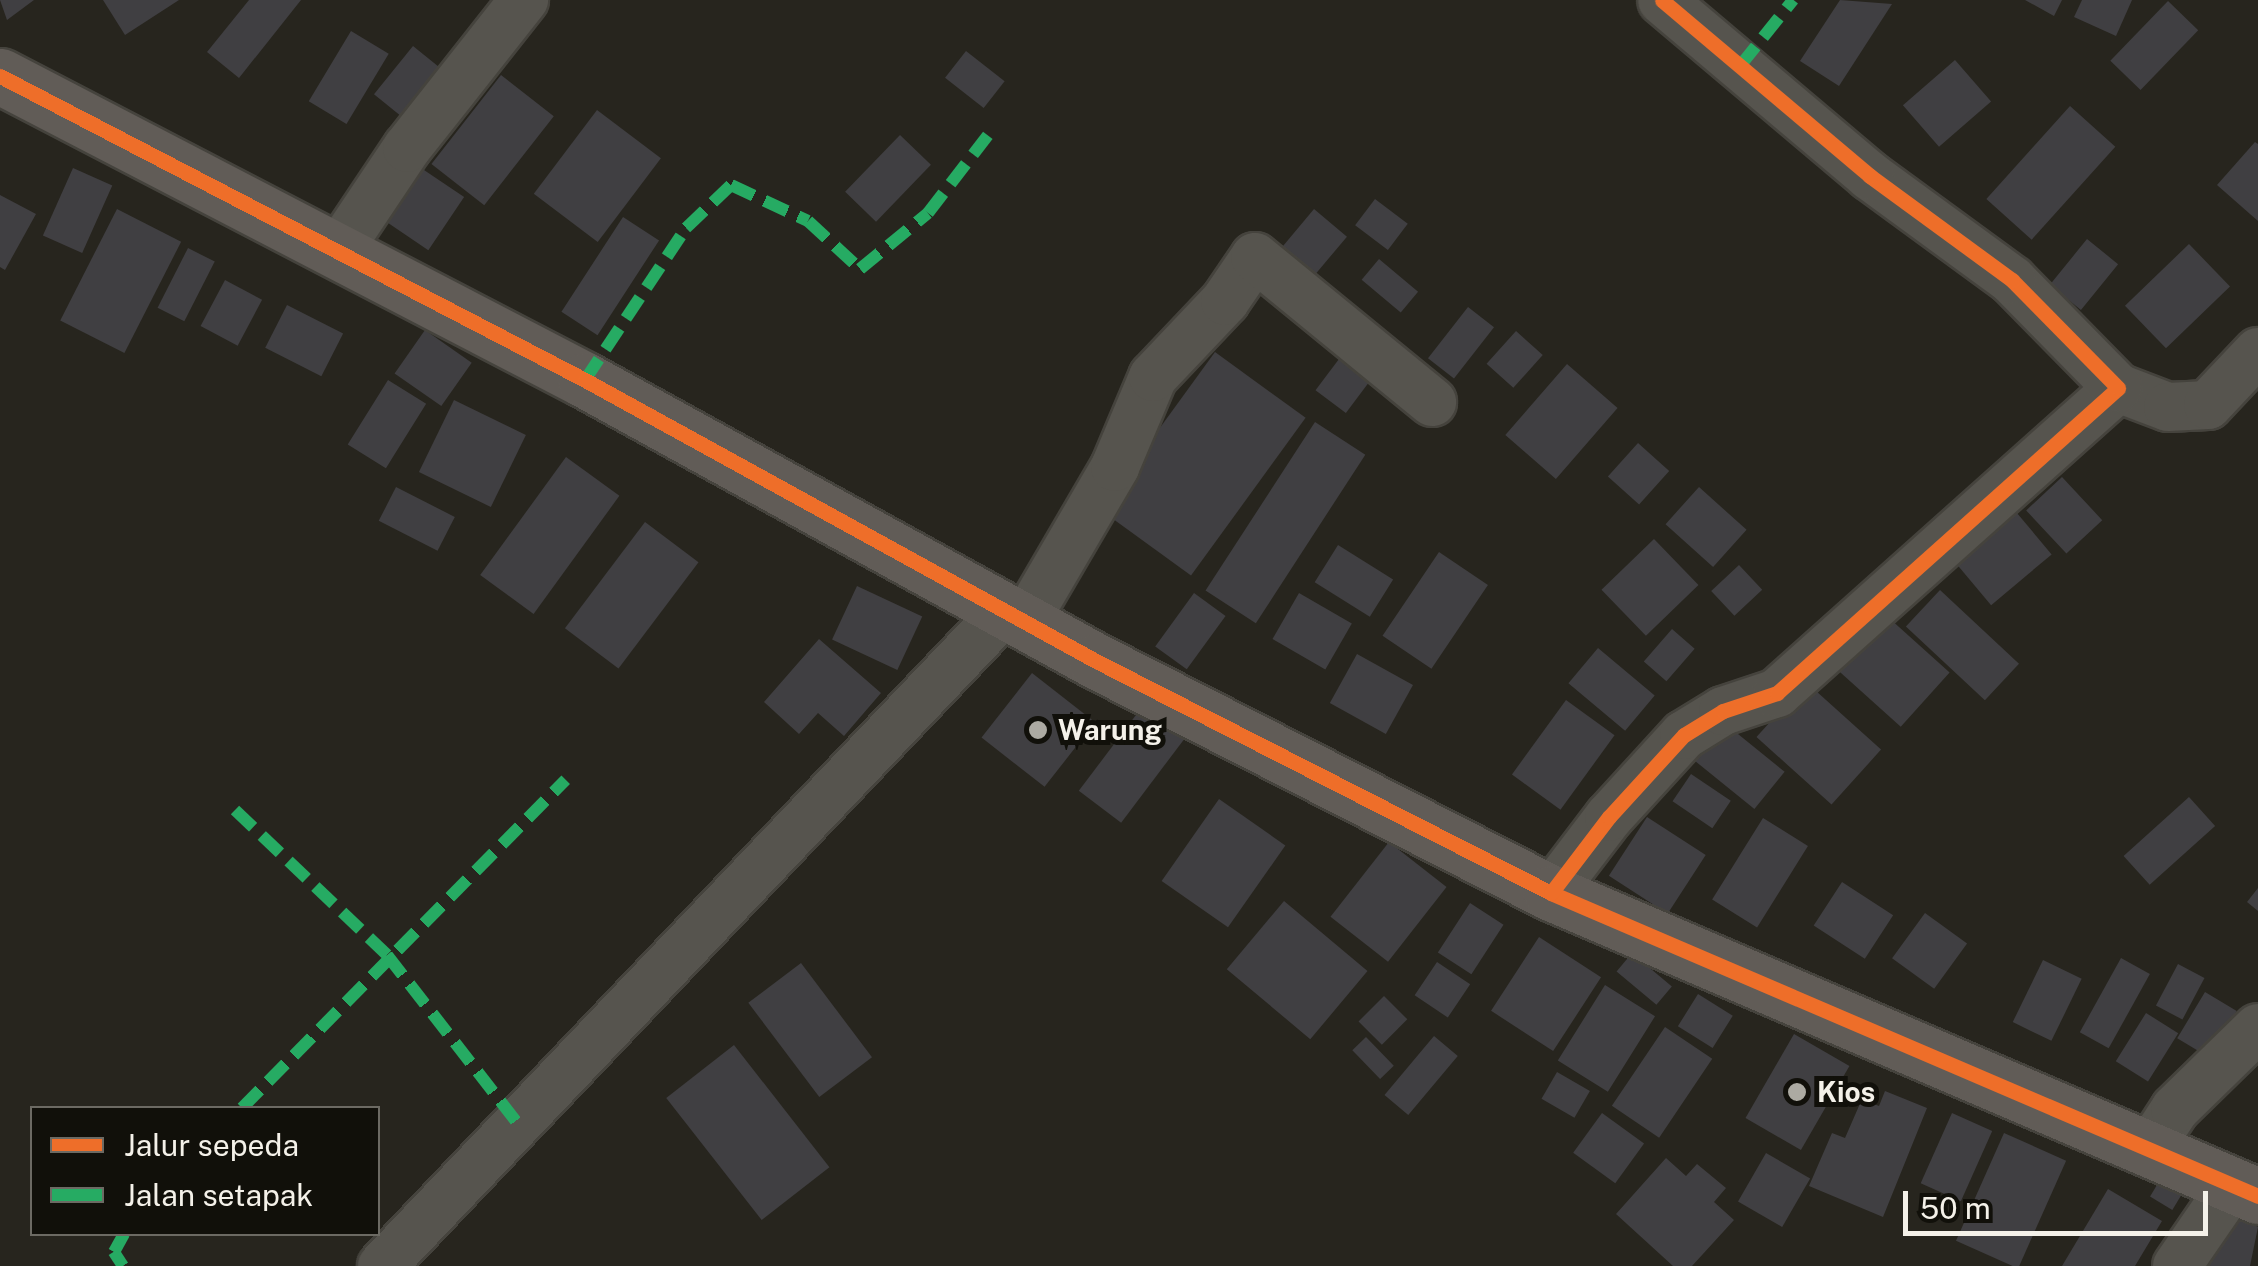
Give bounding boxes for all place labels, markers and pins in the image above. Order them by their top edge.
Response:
place label: Warung [1058,713,1162,747]
marker: Warung [1027,719,1049,741]
place label: Kios [1817,1075,1875,1109]
marker: Kios [1786,1081,1808,1103]

